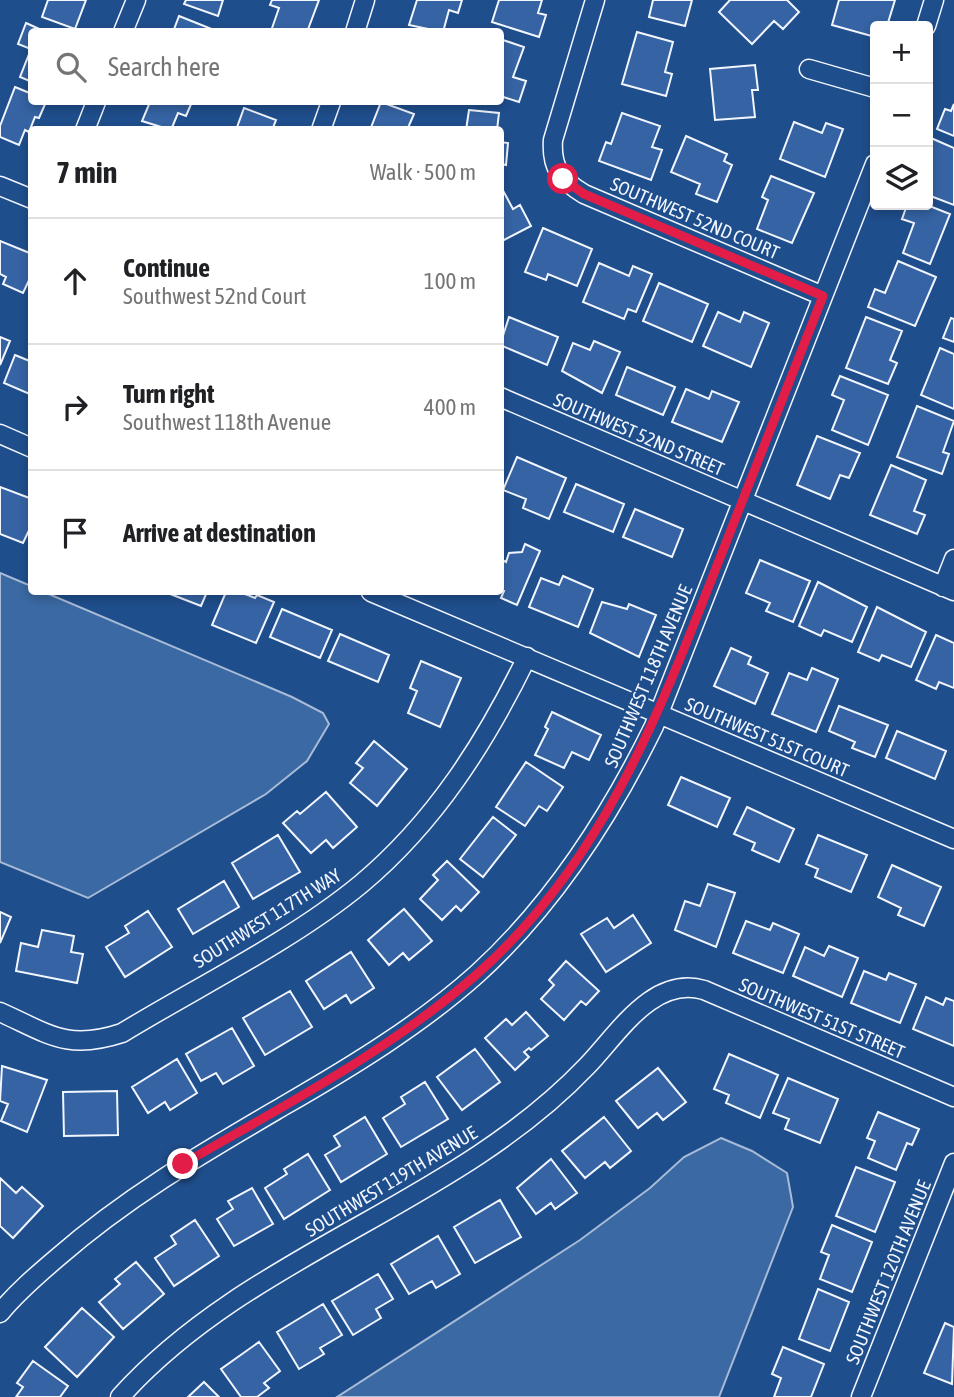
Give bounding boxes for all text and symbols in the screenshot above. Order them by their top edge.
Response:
map controls [870,21,933,210]
button: + [870,21,933,84]
search box [28,28,504,105]
icon: search [52,48,90,86]
text: Search here [108,52,220,82]
button: − [870,84,933,147]
button: layers [870,147,933,210]
text: 7 min [56,155,117,189]
text: Walk · 500 m [370,159,476,185]
route start [547,163,578,194]
street label: SOUTHWEST 52ND COURT [607,172,783,264]
text: Continue [123,253,210,283]
icon: ahead [56,262,94,300]
text: 100 m [424,268,476,294]
text: Southwest 52nd Court [123,283,306,309]
text: Turn right [123,379,214,409]
icon: right [56,388,94,426]
street label: SOUTHWEST 52ND STREET [550,388,728,480]
text: 400 m [424,394,476,420]
text: Southwest 118th Avenue [123,409,331,435]
icon: arrive [56,514,94,552]
text: Arrive at destination [123,518,316,548]
street label: SOUTHWEST 118TH AVENUE [600,581,696,771]
street label: SOUTHWEST 51ST COURT [682,693,853,782]
street label: SOUTHWEST 117TH WAY [189,863,345,972]
street label: SOUTHWEST 51ST STREET [736,973,909,1063]
street label: SOUTHWEST 119TH AVENUE [301,1121,481,1241]
route end [167,1148,198,1179]
street label: SOUTHWEST 120TH AVENUE [841,1177,935,1367]

